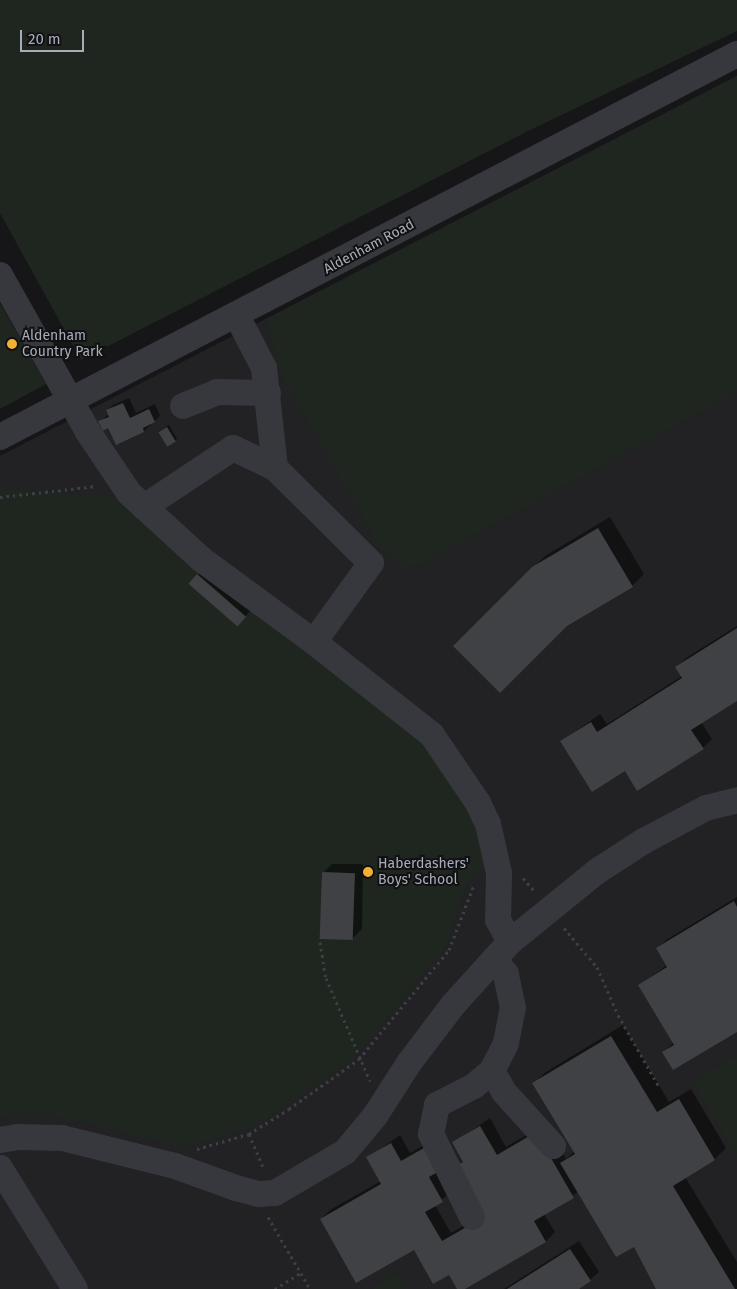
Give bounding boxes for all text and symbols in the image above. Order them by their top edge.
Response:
scale bar [22,20,86,52]
text: 20 m [28,30,61,48]
street label: Aldenham Road [321,216,417,278]
place label: Aldenham Country Park [22,328,103,361]
marker: Aldenham Country Park [6,338,18,350]
place label: Haberdashers' Boys' School [378,856,469,889]
marker: Haberdashers' Boys' School [362,866,374,878]

